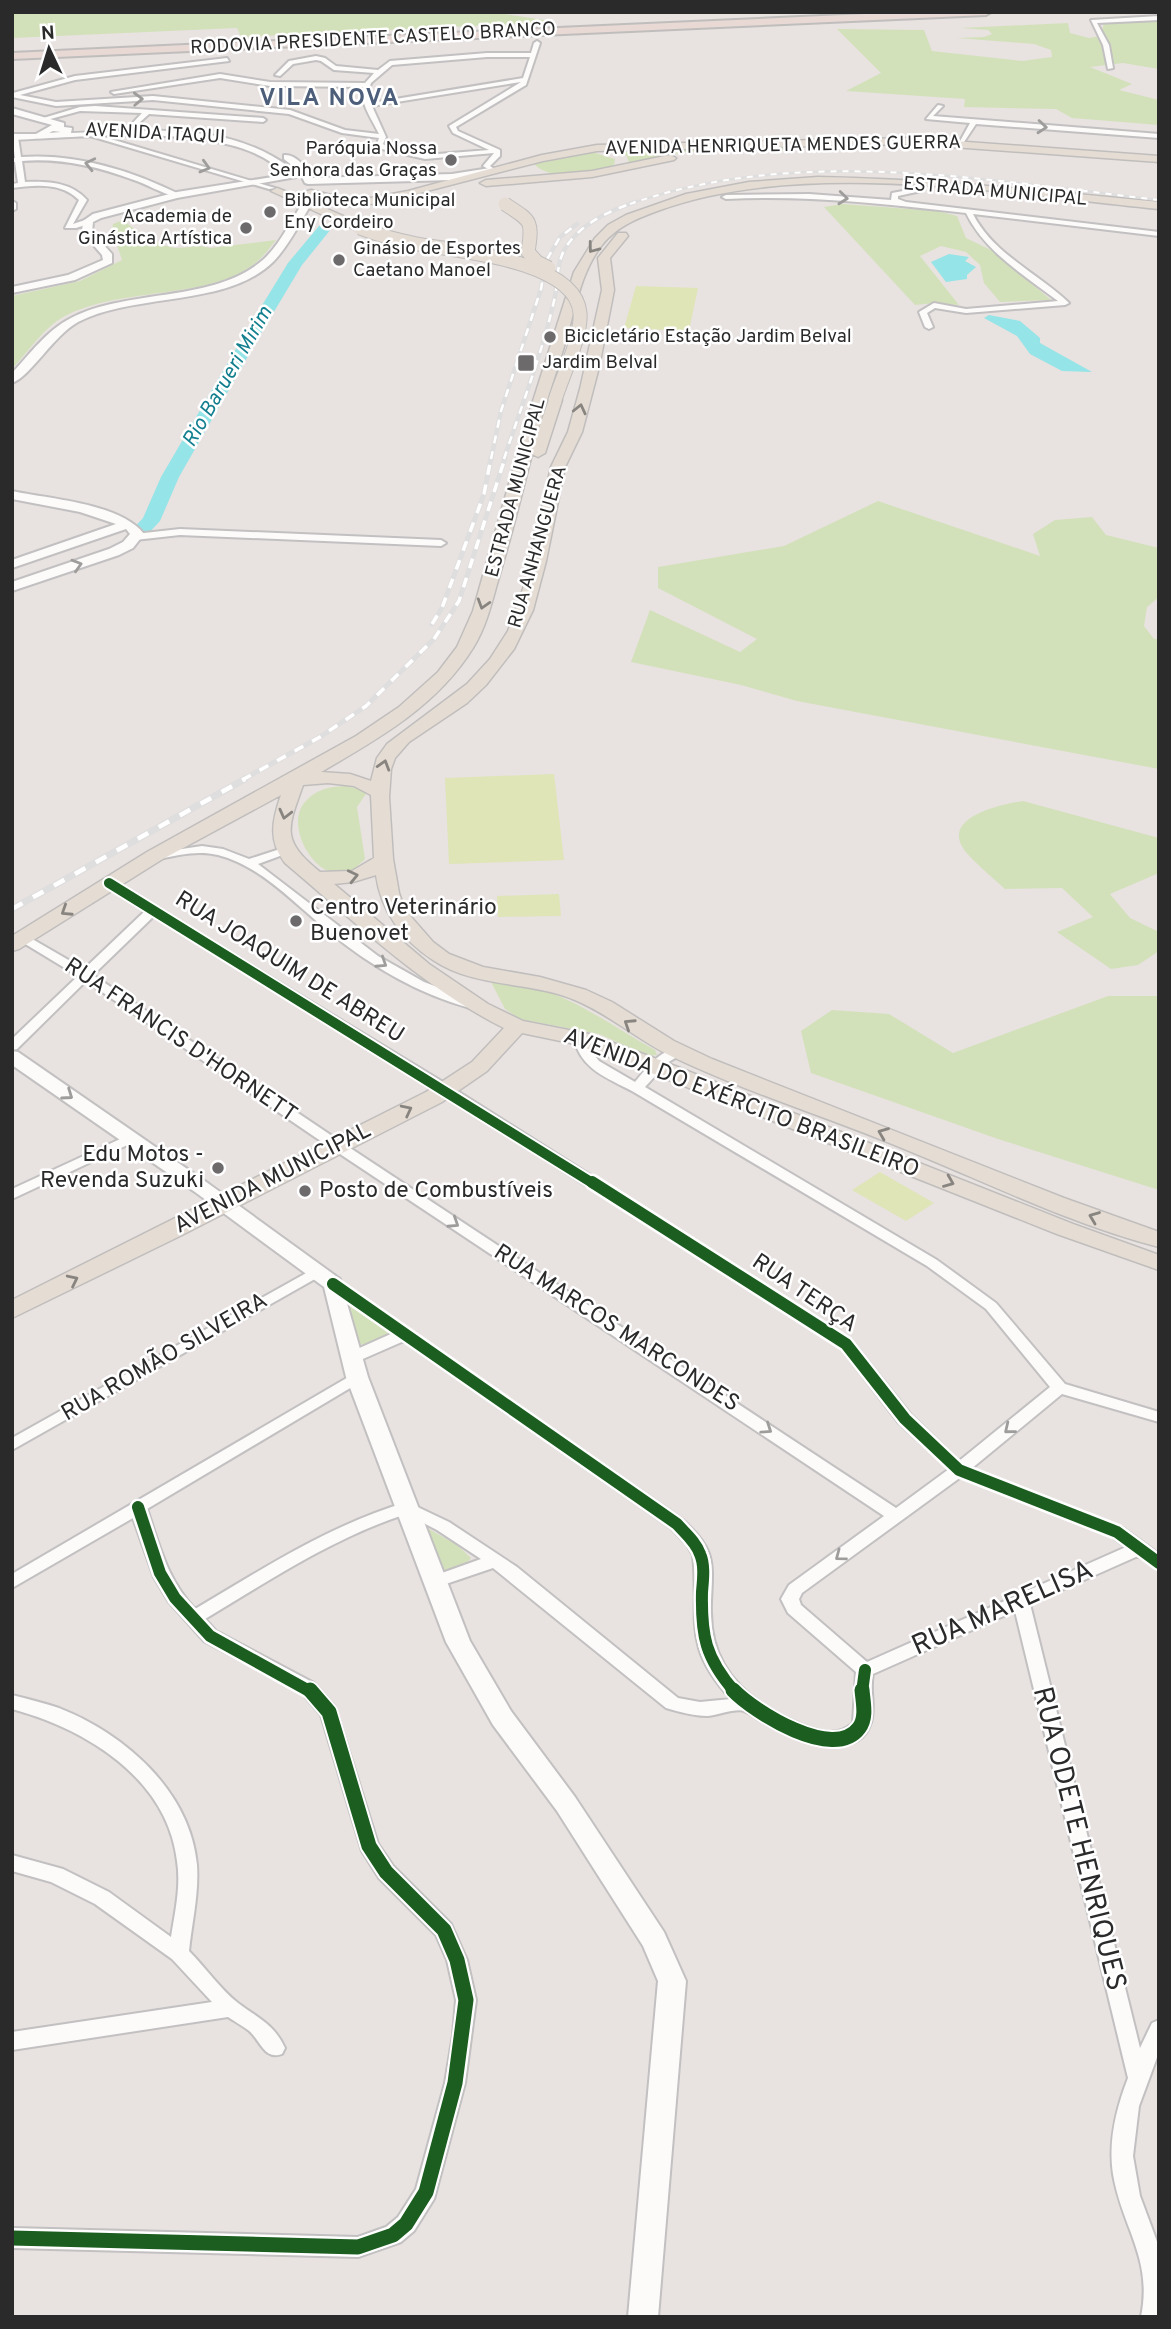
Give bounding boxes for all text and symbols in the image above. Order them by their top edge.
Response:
north arrow [14,14,84,84]
street label: RODOVIA PRESIDENTE CASTELO BRANCO [190,17,556,61]
text: N [40,22,56,46]
district label: VILA NOVA [259,84,401,114]
one-way arrow [133,91,144,106]
street label: AVENIDA ITAQUI [84,118,226,150]
one-way arrow [1037,119,1048,134]
street label: AVENIDA HENRIQUETA MENDES GUERRA [605,131,961,161]
place label: Paróquia Nossa Senhora das Graças [269,137,437,183]
marker: Paróquia Nossa Senhora das Graças [443,152,459,168]
one-way arrow [84,158,96,172]
one-way arrow [199,158,211,173]
street label: ESTRADA MUNICIPAL [902,172,1088,212]
place label: Biblioteca Municipal Eny Cordeiro [284,189,455,235]
one-way arrow [838,190,849,205]
marker: Biblioteca Municipal Eny Cordeiro [262,204,278,220]
place label: Academia de Ginástica Artística [78,205,232,251]
marker: Academia de Ginástica Artística [238,220,254,236]
place label: Ginásio de Esportes Caetano Manoel [353,237,521,283]
one-way arrow [589,240,602,253]
marker: Ginásio de Esportes Caetano Manoel [331,252,347,268]
water label: Rio Barueri Mirim [177,301,280,452]
place label: Bicicletário Estação Jardim Belval [564,325,852,349]
marker: Bicicletário Estação Jardim Belval [542,329,558,345]
place label: Jardim Belval [542,351,658,375]
marker: Jardim Belval [516,353,536,373]
street label: ESTRADA MUNICIPAL [481,396,552,580]
one-way arrow [572,403,586,415]
street label: RUA ANHANGUERA [503,463,573,631]
one-way arrow [70,559,82,574]
one-way arrow [477,598,492,610]
one-way arrow [376,759,391,771]
one-way arrow [279,808,293,820]
one-way arrow [347,869,359,884]
street label: RUA JOAQUIM DE ABREU [169,886,409,1050]
place label: Centro Veterinário Buenovet [310,894,497,949]
one-way arrow [61,903,74,915]
marker: Centro Veterinário Buenovet [288,913,304,929]
street label: RUA FRANCIS D'HORNETT [58,952,302,1130]
one-way arrow [374,955,387,967]
one-way arrow [624,1019,637,1032]
street label: AVENIDA DO EXÉRCITO BRASILEIRO [559,1022,923,1185]
one-way arrow [60,1087,73,1099]
one-way arrow [400,1104,412,1118]
street label: AVENIDA MUNICIPAL [170,1117,377,1241]
one-way arrow [878,1127,890,1141]
place label: Edu Motos - Revenda Suzuki [40,1141,204,1196]
marker: Edu Motos - Revenda Suzuki [210,1160,226,1176]
one-way arrow [942,1174,954,1188]
place label: Posto de Combustíveis [319,1177,553,1206]
marker: Posto de Combustíveis [297,1183,313,1199]
one-way arrow [1089,1211,1101,1225]
one-way arrow [447,1215,460,1228]
street label: RUA MARCOS MARCONDES [488,1239,744,1419]
street label: RUA TERÇA [746,1248,862,1340]
one-way arrow [66,1274,78,1288]
street label: RUA ROMÃO SILVEIRA [56,1286,273,1429]
one-way arrow [759,1421,772,1433]
one-way arrow [1005,1421,1018,1433]
one-way arrow [835,1547,848,1560]
street label: RUA MARELISA [907,1553,1099,1665]
street label: RUA ODETE HENRIQUES [1023,1683,1133,1995]

